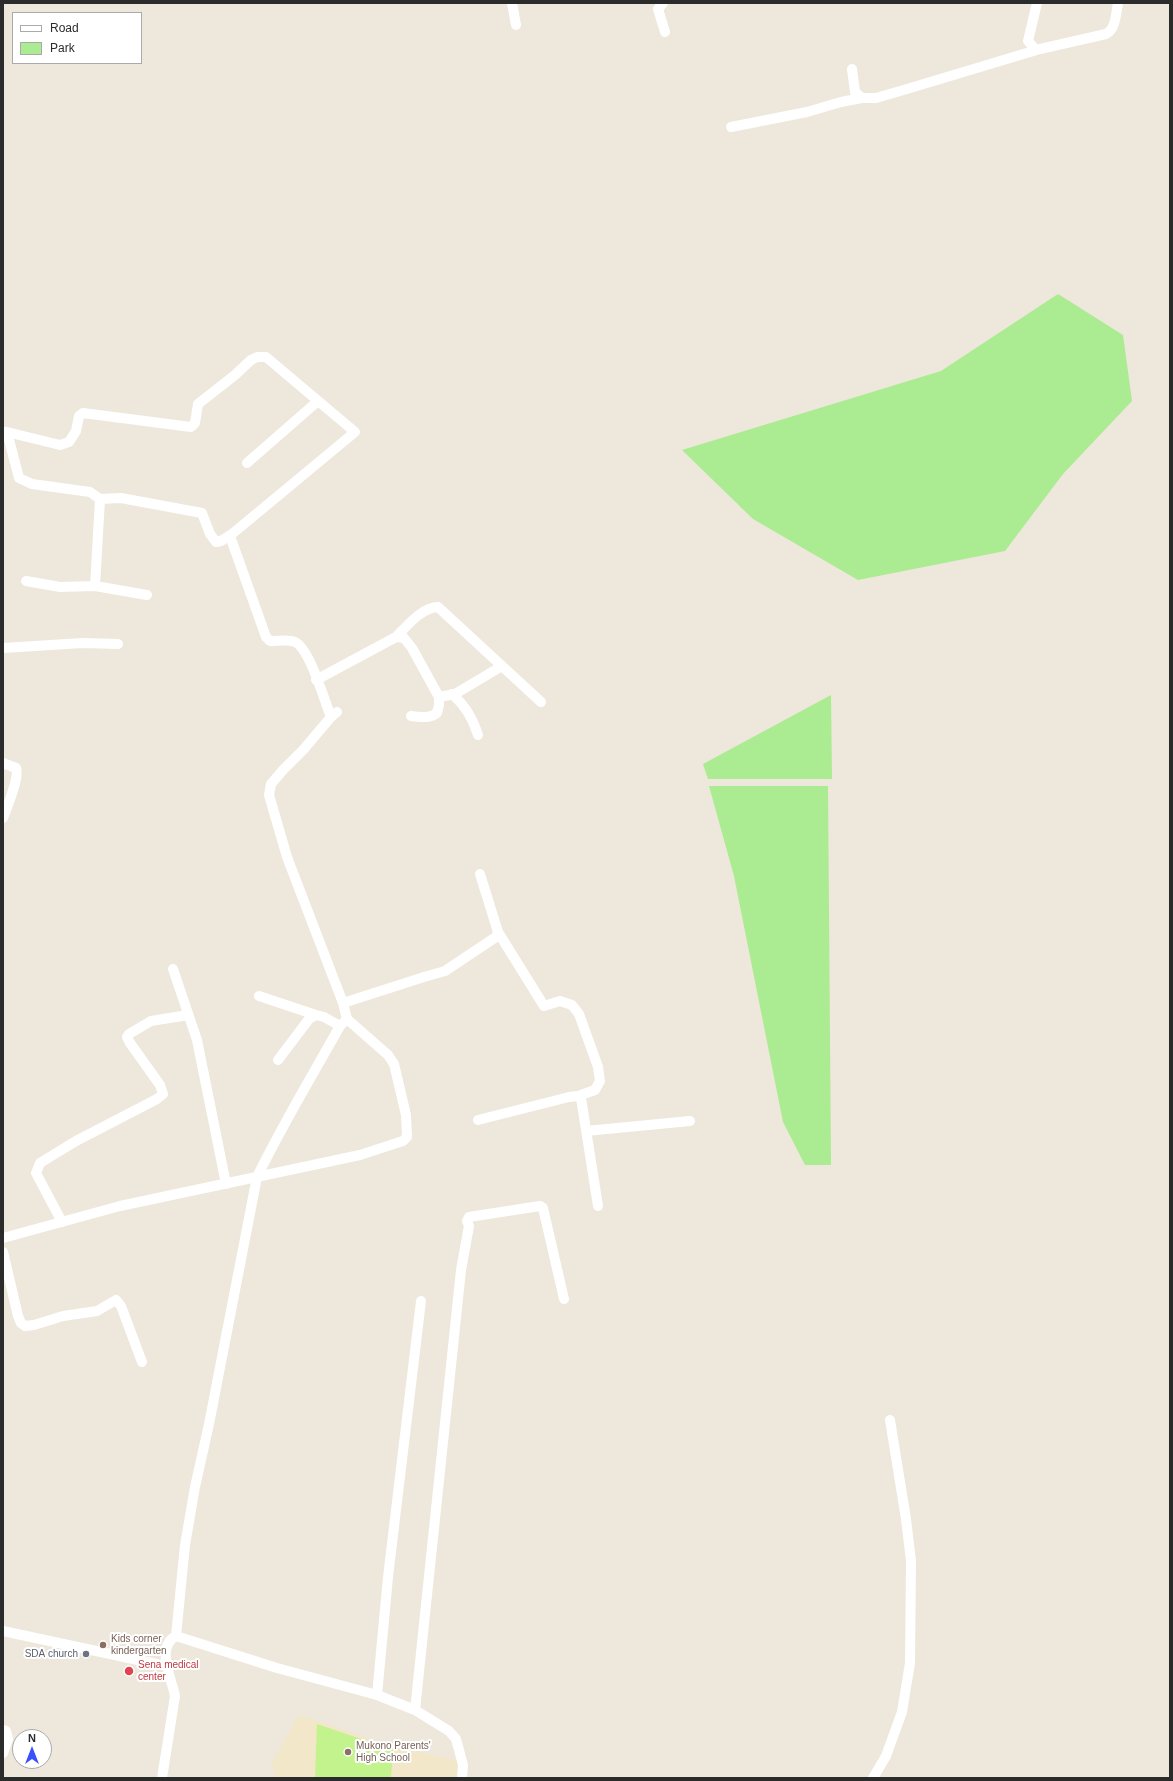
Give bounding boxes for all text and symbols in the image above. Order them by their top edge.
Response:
legend [12,12,142,64]
text: Road [50,21,79,35]
text: Park [50,41,75,55]
place label: Kids corner kindergarten [111,1633,167,1656]
marker: Kids corner kindergarten [98,1640,108,1650]
place label: SDA church [25,1648,78,1660]
marker: SDA church [81,1649,91,1659]
place label: Sena medical center [138,1659,199,1682]
marker: Sena medical center [123,1665,135,1677]
north arrow [12,1729,52,1769]
text: N [28,1732,36,1744]
place label: Mukono Parents' High School [356,1740,431,1764]
marker: Mukono Parents' High School [343,1747,353,1757]

